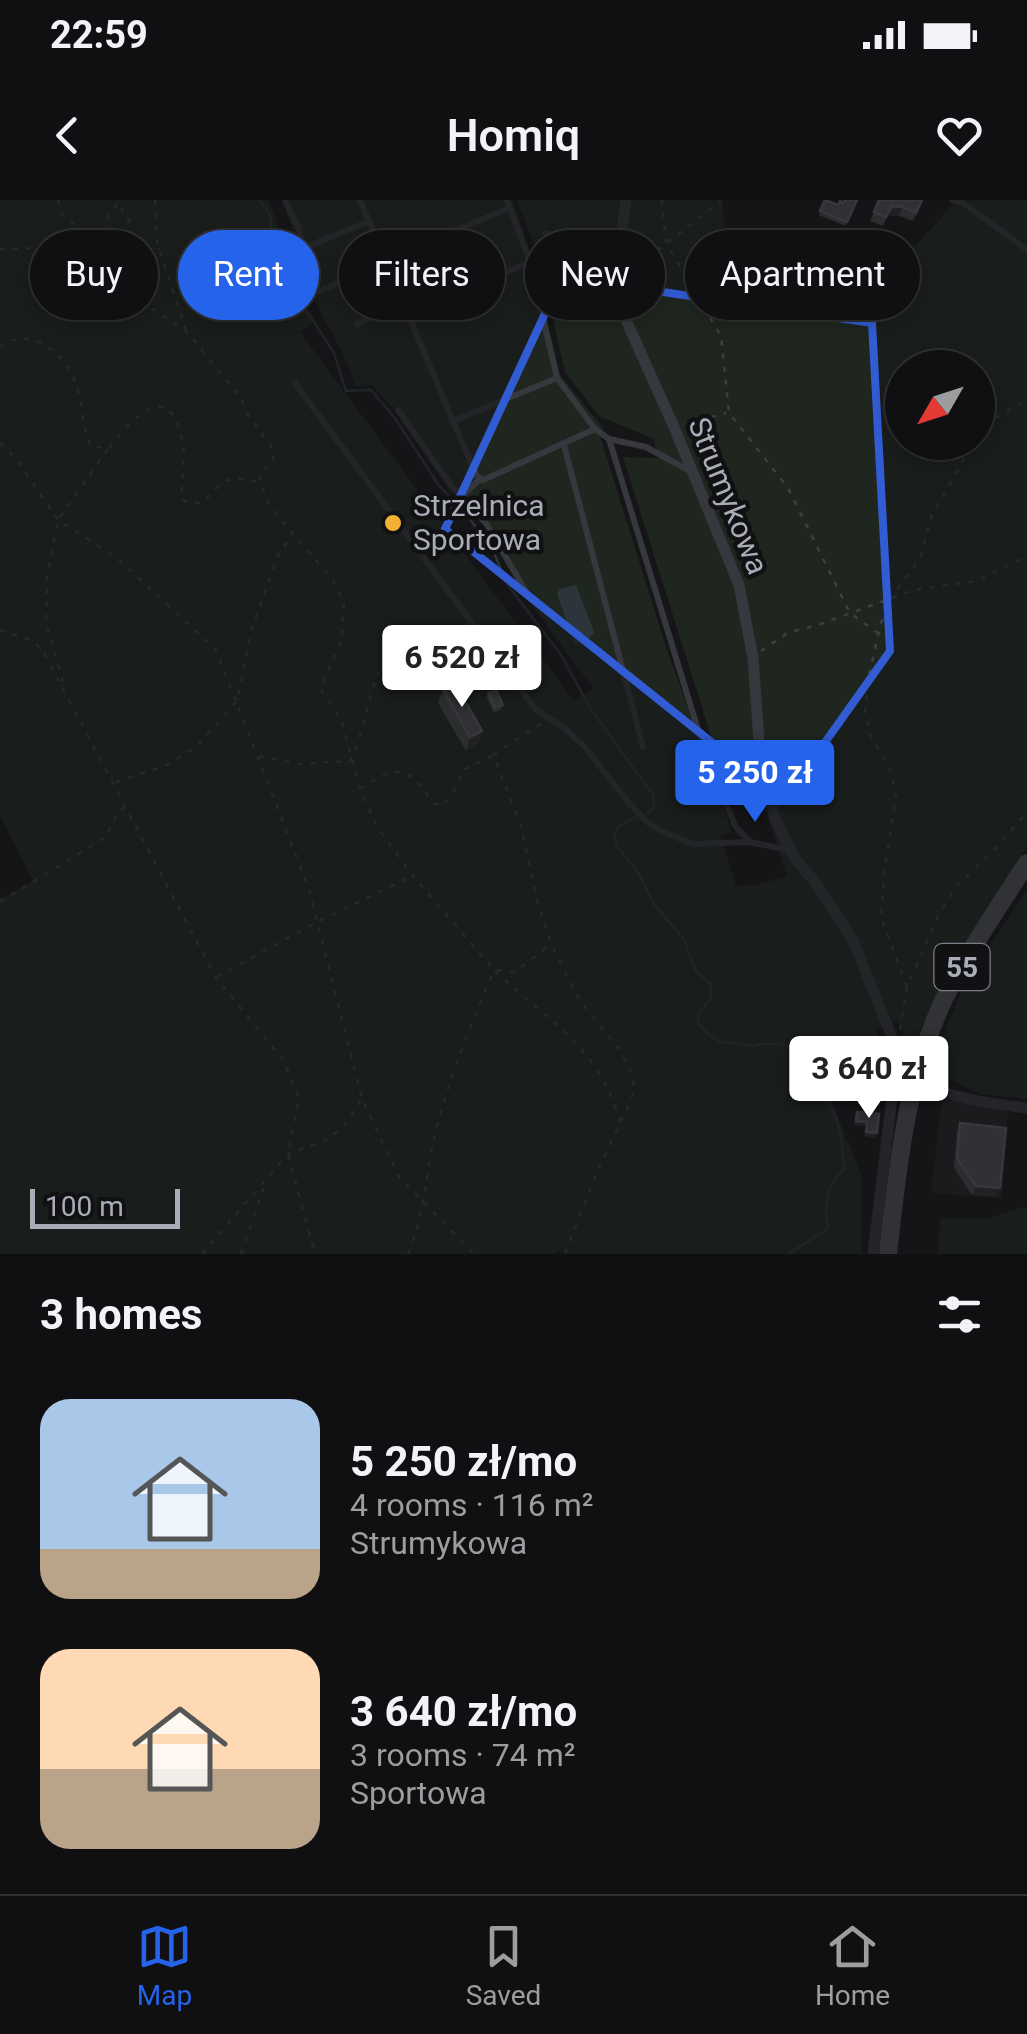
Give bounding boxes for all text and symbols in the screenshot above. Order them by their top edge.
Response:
text: 22:59 [50,13,148,57]
icon: back [40,108,95,163]
icon: heart [932,108,987,163]
text: Homiq [447,109,580,162]
chip: Buy [30,230,158,320]
chip: Rent [178,230,319,320]
chip: Filters [339,230,505,320]
chip: New [525,230,665,320]
chip: Apartment [685,230,920,320]
north arrow [885,350,995,460]
map controls [885,350,995,460]
street label: Strumykowa [681,412,776,579]
place label: Strzelnica Sportowa [413,488,545,557]
marker: Strzelnica Sportowa [382,512,404,534]
pin: 6 520 zł [359,625,565,710]
text: 6 520 zł [404,638,520,676]
pin: 5 250 zł [652,740,858,825]
text: 5 250 zł [697,753,813,791]
road number: 55 [934,944,990,990]
pin: 3 640 zł [766,1036,972,1121]
text: 3 640 zł [811,1049,927,1087]
scale bar [30,1184,180,1228]
text: 100 m [45,1190,124,1223]
icon: filters [932,1287,987,1342]
text: 3 homes [40,1290,202,1339]
text: 5 250 zł/mo [350,1437,577,1486]
icon: home [120,1439,240,1559]
text: 4 rooms · 116 m² [350,1486,593,1524]
text: Strumykowa [350,1524,527,1562]
text: 3 640 zł/mo [350,1687,577,1736]
icon: home [120,1689,240,1809]
text: 3 rooms · 74 m² [350,1736,575,1774]
text: Sportowa [350,1774,487,1812]
tab: Map [137,1919,192,2012]
tab: Saved [466,1919,541,2012]
tab: Home [815,1919,890,2012]

